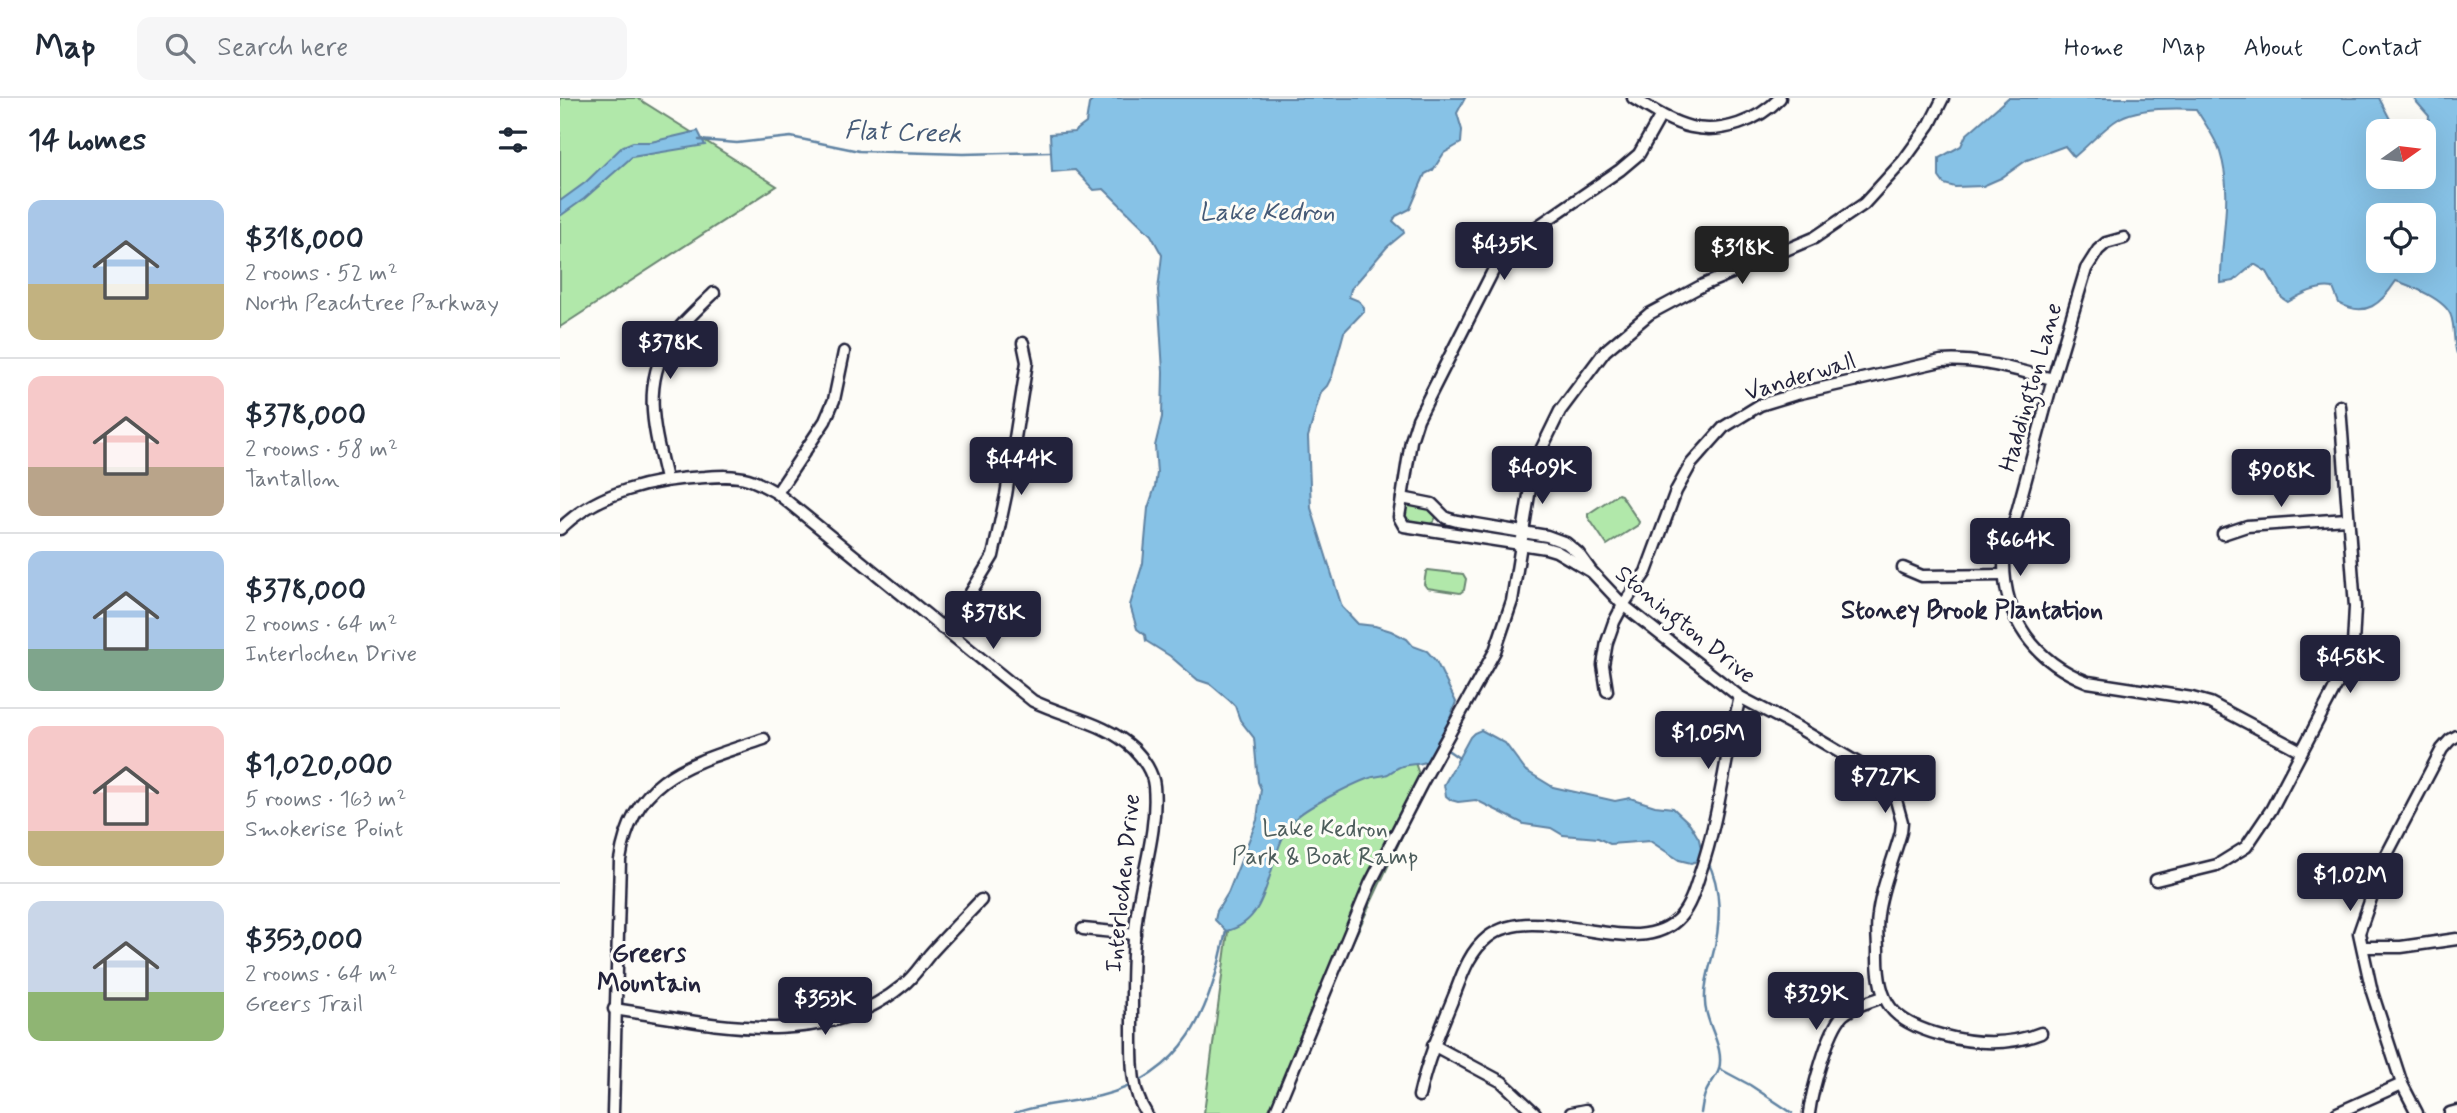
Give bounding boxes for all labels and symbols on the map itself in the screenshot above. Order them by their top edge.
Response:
water label: Flat Creek [844,114,962,152]
north arrow [2366,119,2436,189]
water label: Lake Kedron [1199,196,1335,230]
pin: $435K [1455,222,1553,282]
pin: $318K [1693,226,1791,286]
street label: Haddington Lane [1993,299,2073,476]
pin: $378K [621,322,719,381]
street label: Vanderwall [1741,346,1860,409]
pin: $444K [972,438,1070,497]
pin: $409K [1493,446,1591,506]
pin: $908K [2232,450,2330,509]
pin: $664K [1971,518,2069,578]
street label: Stonington Drive [1607,559,1762,694]
pin: $378K [944,592,1042,651]
district label: Stoney Brook Plantation [1841,594,2103,628]
pin: $458K [2301,636,2399,695]
pin: $1.05M [1651,712,1765,771]
pin: $727K [1836,756,1934,815]
street label: Interlochen Drive [1099,792,1148,974]
park label: Lake Kedron Park & Boat Ramp [1232,814,1418,873]
pin: $1.02M [2293,854,2407,913]
district label: Greers Mountain [597,937,701,1001]
pin: $329K [1767,972,1865,1032]
pin: $353K [776,978,874,1037]

